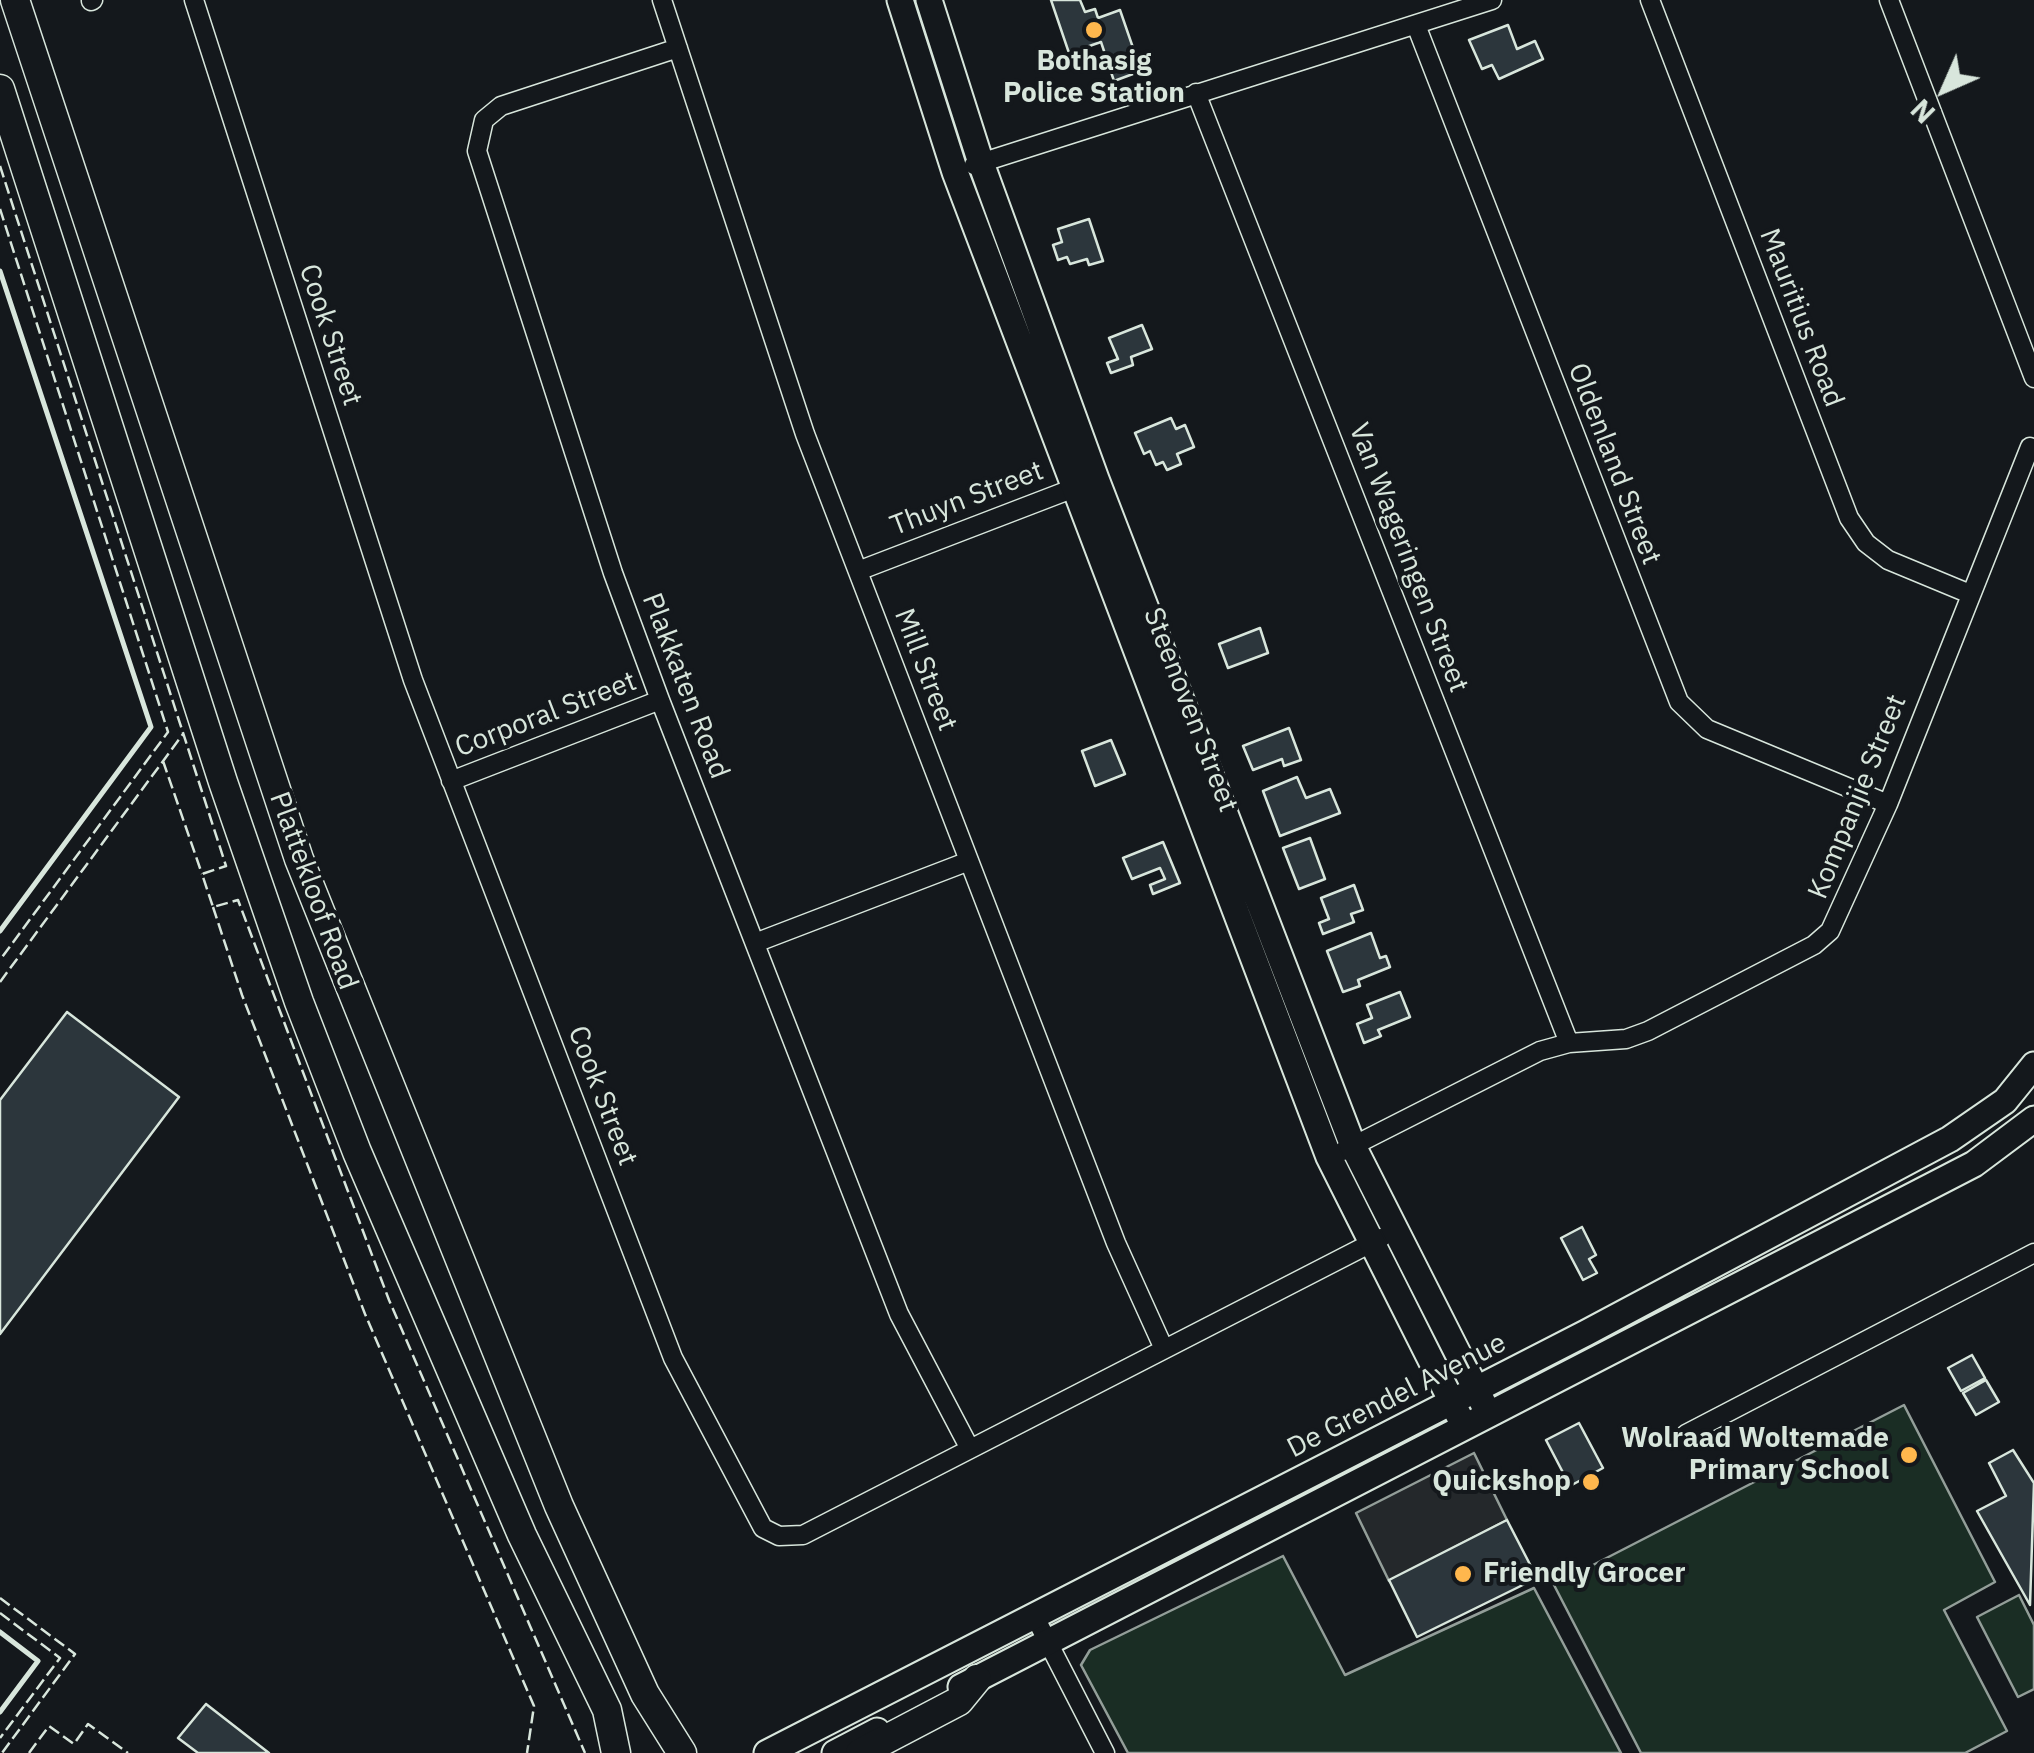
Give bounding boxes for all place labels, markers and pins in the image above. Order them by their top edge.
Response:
marker: Bothasig Police Station [1083,19,1105,41]
place label: Bothasig Police Station [1003,45,1185,111]
place label: Wolraad Woltemade Primary School [1621,1422,1889,1488]
marker: Wolraad Woltemade Primary School [1898,1444,1920,1466]
place label: Quickshop [1432,1465,1571,1499]
marker: Quickshop [1580,1471,1602,1493]
place label: Friendly Grocer [1483,1557,1686,1591]
marker: Friendly Grocer [1452,1563,1474,1585]

